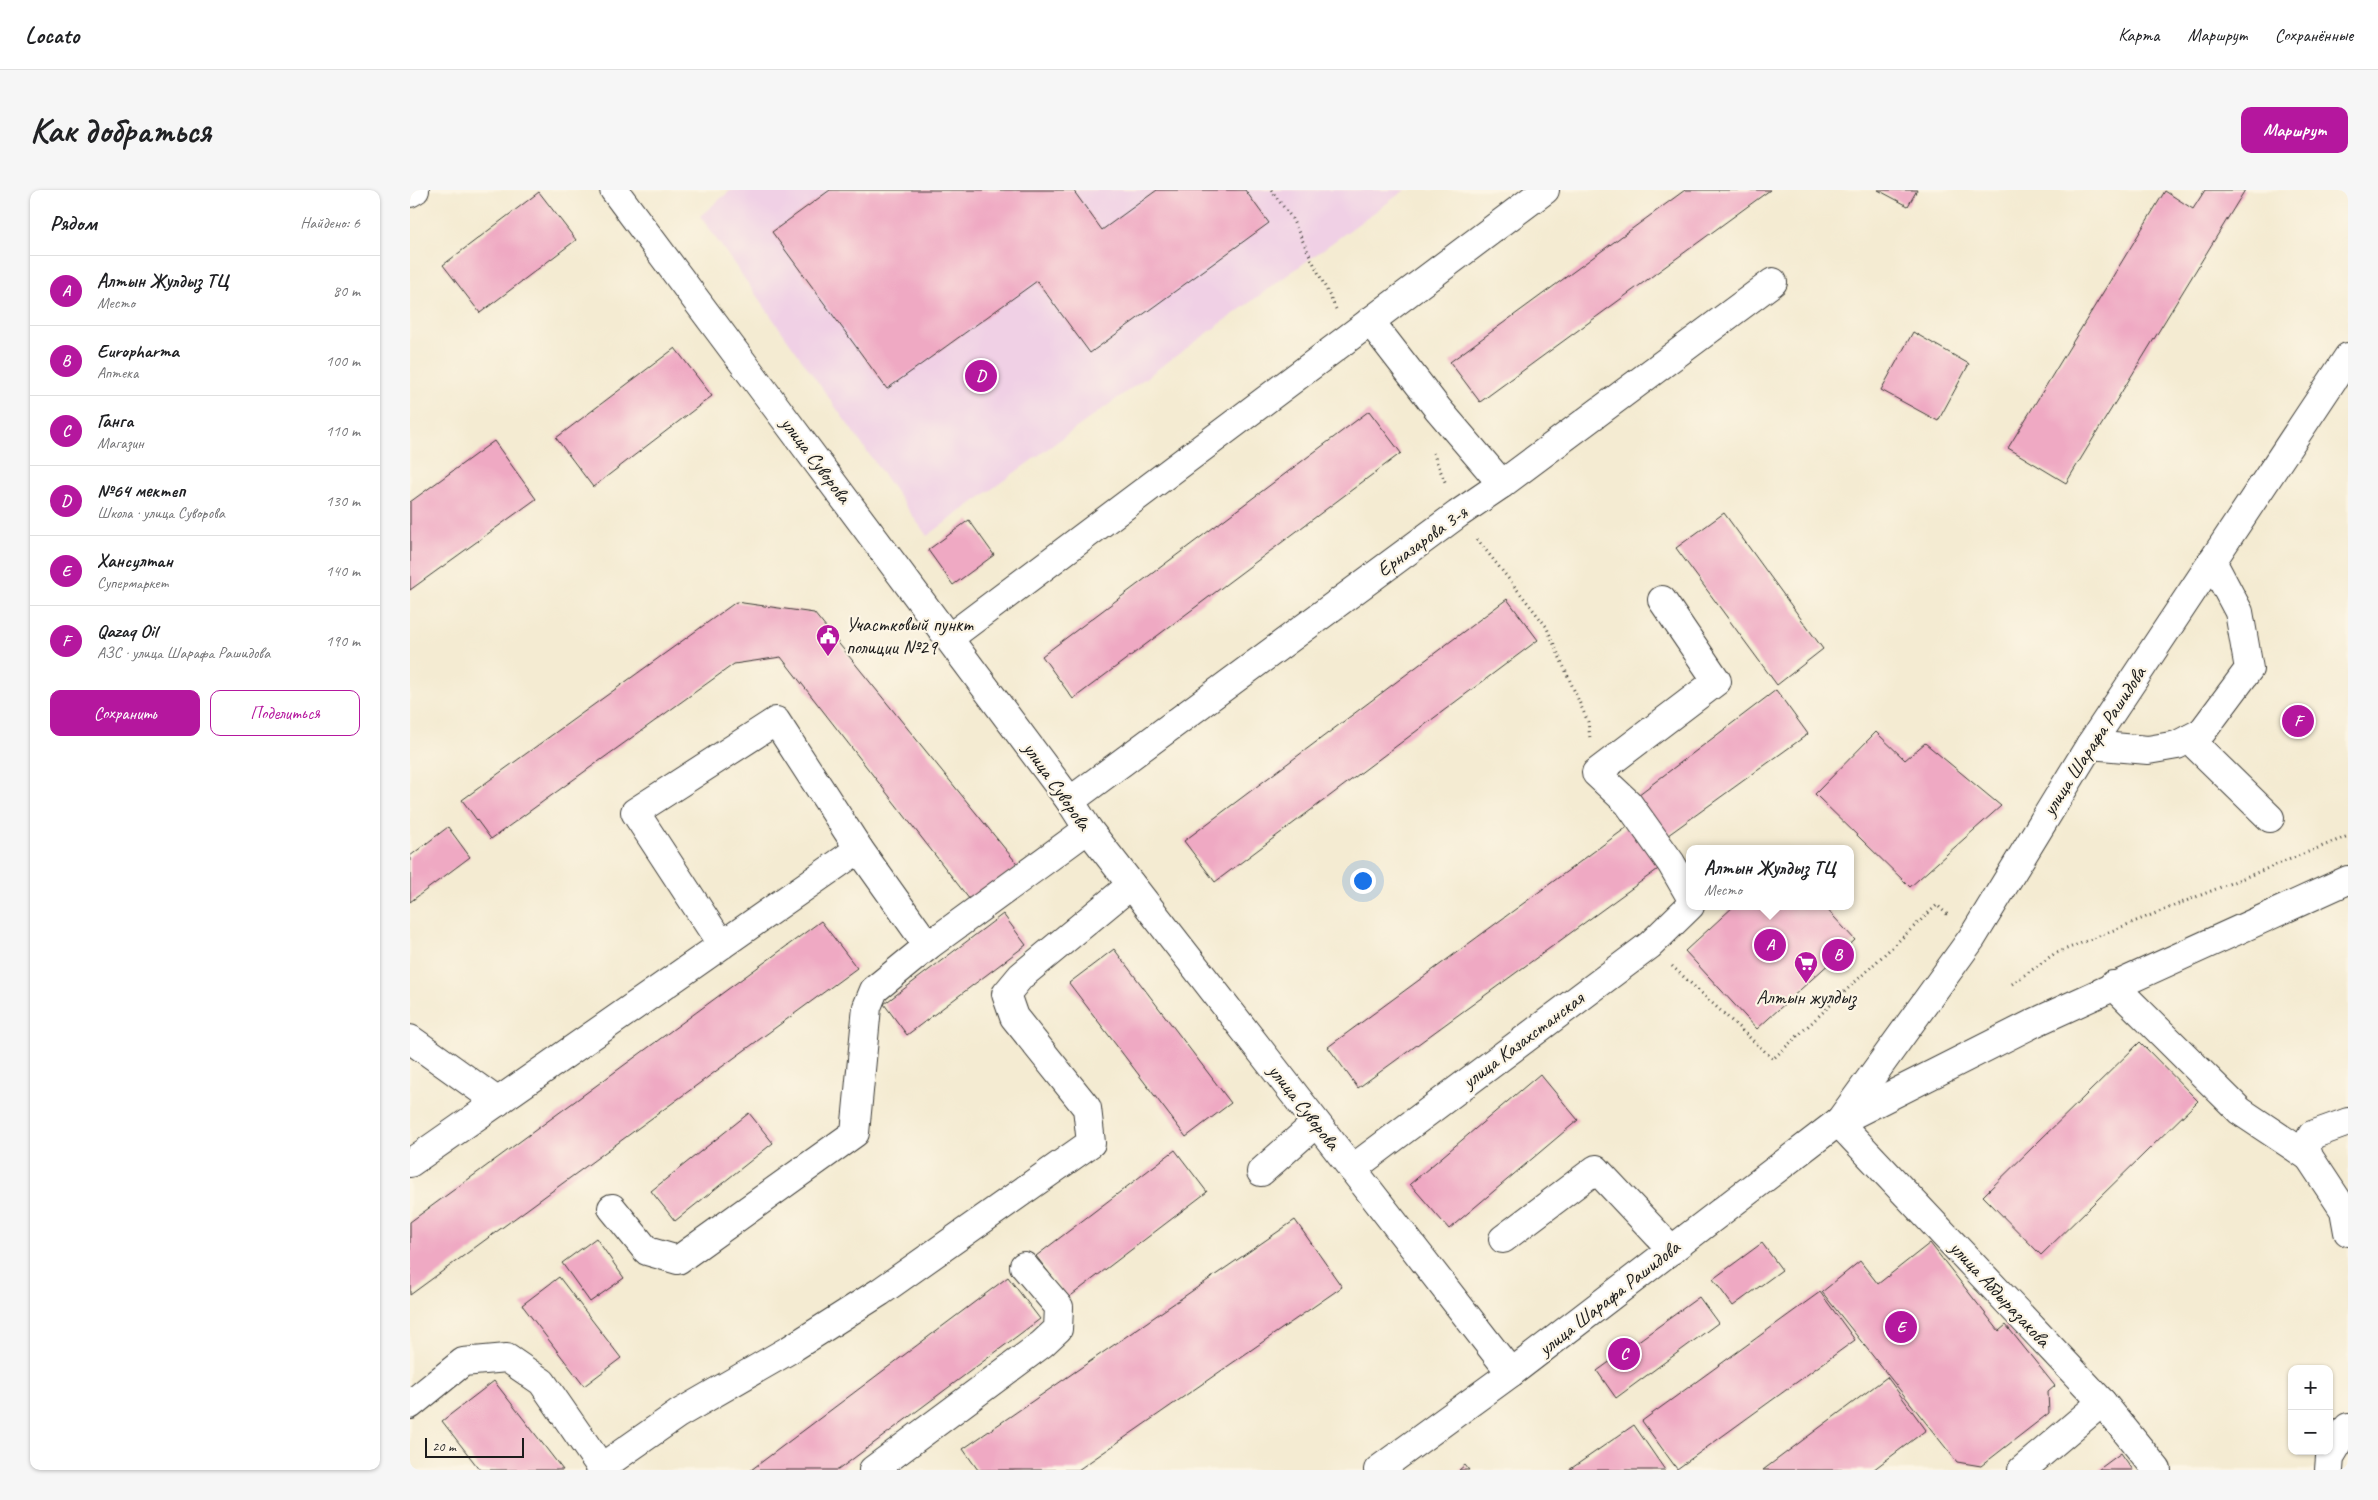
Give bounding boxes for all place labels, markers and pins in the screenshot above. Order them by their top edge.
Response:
pin: D [965,357,997,395]
place label: Участковый пункт полиции №29 [846,612,974,660]
public building icon: Участковый пункт полиции №29 [815,623,841,657]
pin: F [2282,702,2314,740]
pin: A [1754,926,1786,964]
pin: B [1822,936,1854,974]
supermarket icon: Алтын жулдыз [1793,950,1819,984]
place label: Алтын жулдыз [1756,985,1857,1011]
pin: E [1885,1308,1917,1346]
pin: C [1608,1335,1640,1373]

